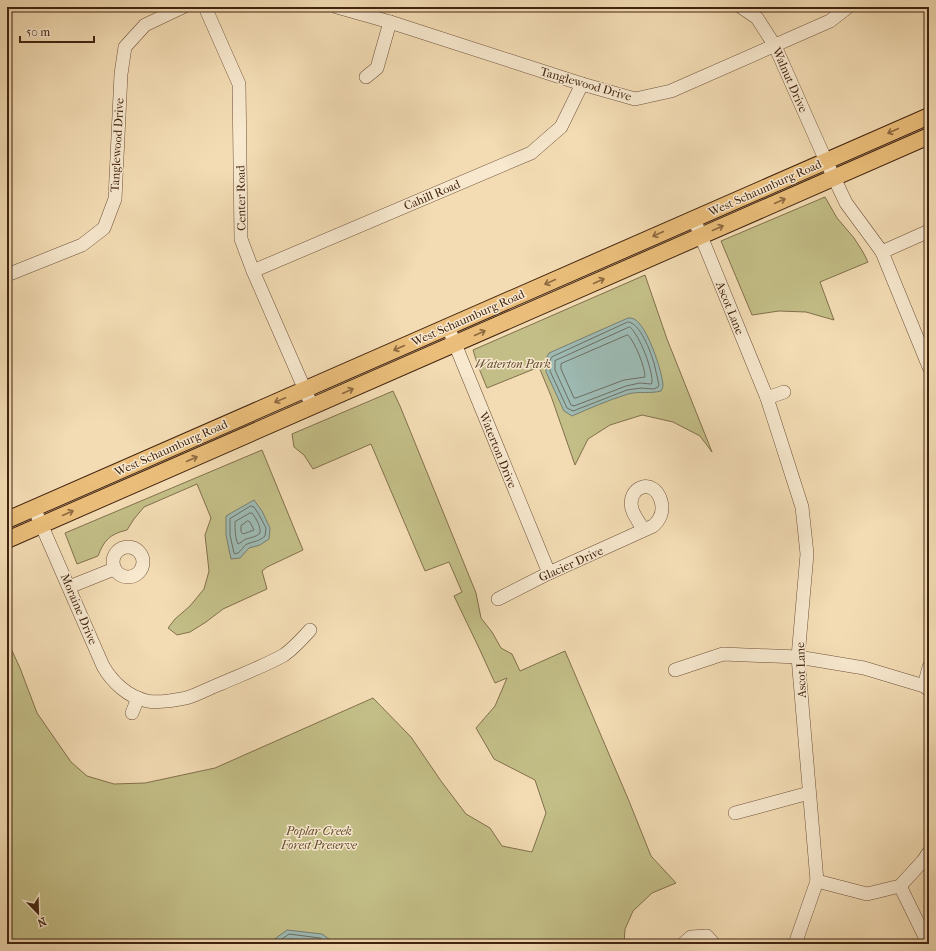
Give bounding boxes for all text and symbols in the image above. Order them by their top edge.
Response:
scale bar [20,18,94,44]
text: 50 m [26,25,50,39]
street label: Walnut Drive [769,44,811,115]
street label: Tanglewood Drive [539,64,633,104]
street label: Tanglewood Drive [108,97,126,192]
one-way arrow [888,128,900,136]
street label: West Schaumburg Road [705,157,824,220]
street label: Center Road [233,165,249,231]
street label: Cahill Road [402,177,463,213]
one-way arrow [774,197,786,204]
one-way arrow [712,224,724,232]
one-way arrow [653,231,665,239]
one-way arrow [593,277,605,284]
street label: Ascot Lane [713,278,747,337]
one-way arrow [544,279,556,286]
street label: West Schaumburg Road [408,287,527,350]
one-way arrow [474,329,486,336]
one-way arrow [393,345,405,352]
park label: Waterton Park [475,357,551,371]
one-way arrow [342,386,354,394]
one-way arrow [274,397,286,405]
street label: Waterton Drive [476,409,520,490]
street label: West Schaumburg Road [111,417,230,480]
one-way arrow [185,455,197,462]
one-way arrow [62,509,74,516]
street label: Glacier Drive [537,544,605,584]
street label: Moraine Drive [58,571,100,647]
street label: Ascot Lane [793,642,809,699]
park label: Poplar Creek Forest Preserve [280,824,358,852]
north arrow [18,893,58,933]
text: N [35,914,48,930]

